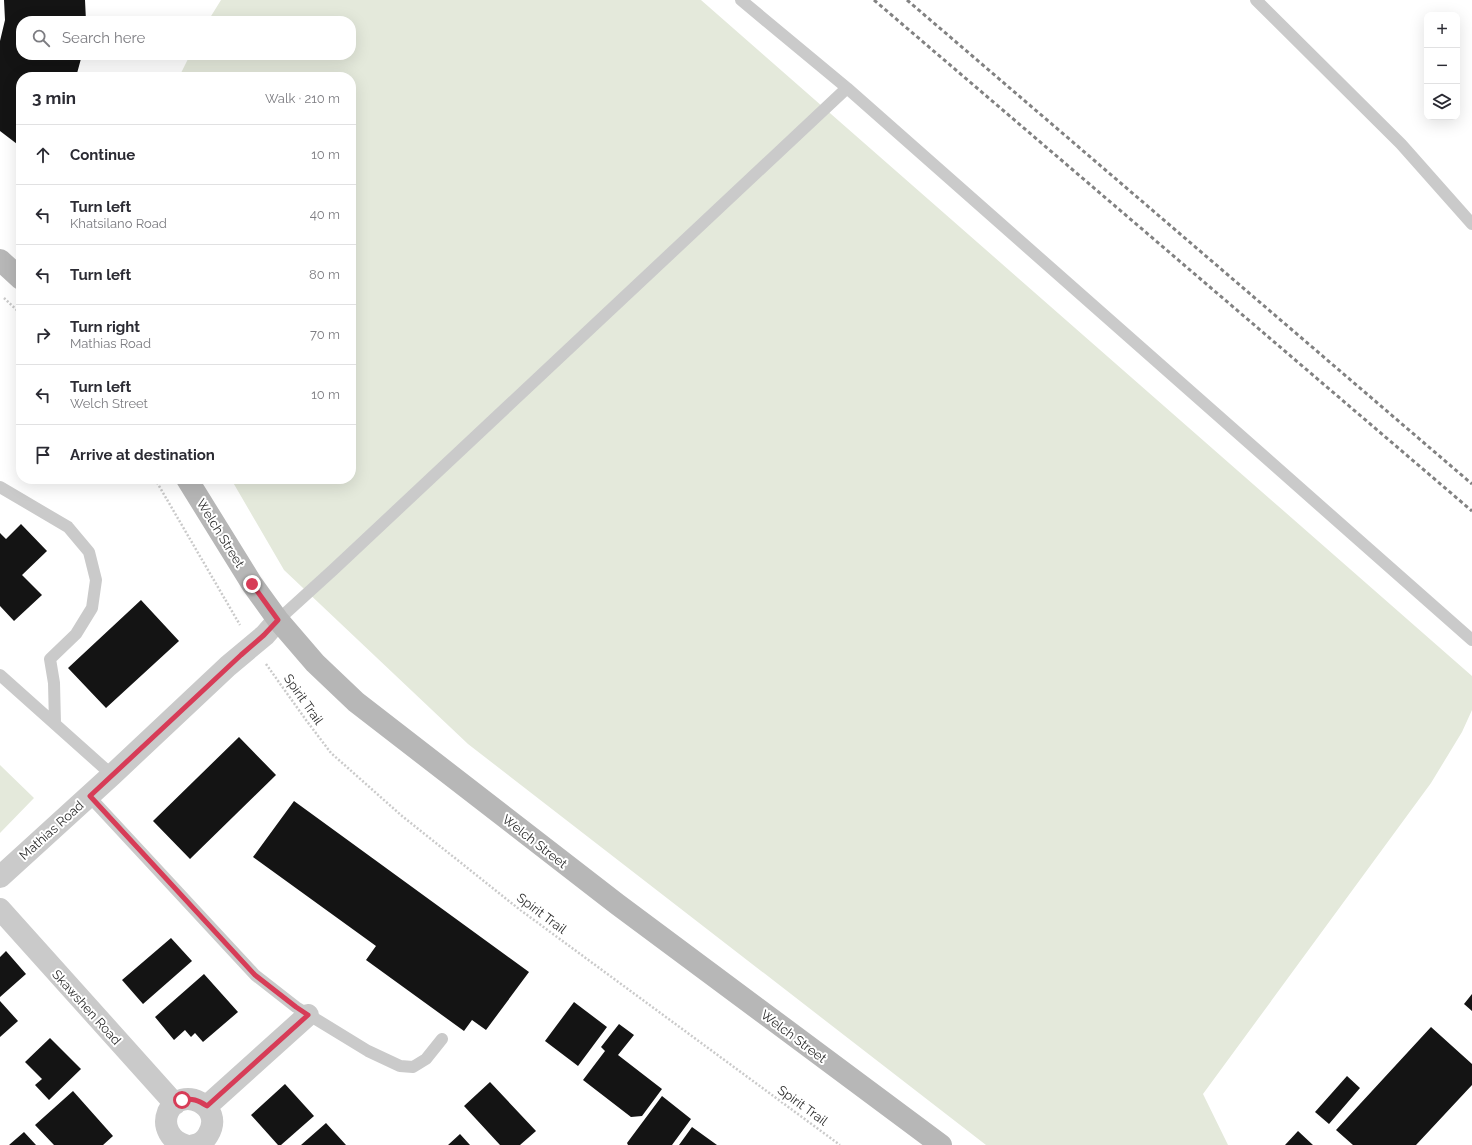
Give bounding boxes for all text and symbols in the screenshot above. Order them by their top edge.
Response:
map controls [1424,12,1460,120]
button: + [1424,12,1460,48]
search box [16,16,356,60]
icon: search [30,27,52,49]
text: Search here [62,29,145,47]
button: − [1424,48,1460,84]
button: layers [1424,84,1460,120]
text: 3 min [32,88,76,108]
text: Walk · 210 m [265,91,340,106]
icon: ahead [32,144,54,166]
text: Continue [70,146,135,164]
text: 10 m [311,147,340,162]
text: Turn left [70,198,131,216]
icon: left [32,204,54,226]
text: 40 m [310,207,340,222]
text: Khatsilano Road [70,216,167,231]
icon: left [32,264,54,286]
text: Turn left [70,266,131,284]
text: 80 m [309,267,340,282]
text: Turn right [70,318,140,336]
icon: right [32,324,54,346]
text: 70 m [310,327,340,342]
text: Mathias Road [70,336,151,351]
text: Turn left [70,378,131,396]
icon: left [32,384,54,406]
text: 10 m [311,387,340,402]
text: Welch Street [70,396,148,411]
icon: arrive [32,444,54,466]
text: Arrive at destination [70,446,215,464]
street label: Welch Street [194,496,248,571]
route end [243,575,261,593]
street label: Spirit Trail [281,671,327,728]
street label: Mathias Road [16,798,86,863]
street label: Welch Street [499,811,571,872]
street label: Spirit Trail [514,890,570,937]
street label: Skawshen Road [49,967,124,1048]
street label: Welch Street [758,1007,830,1066]
street label: Spirit Trail [775,1082,831,1129]
route start [173,1091,191,1109]

